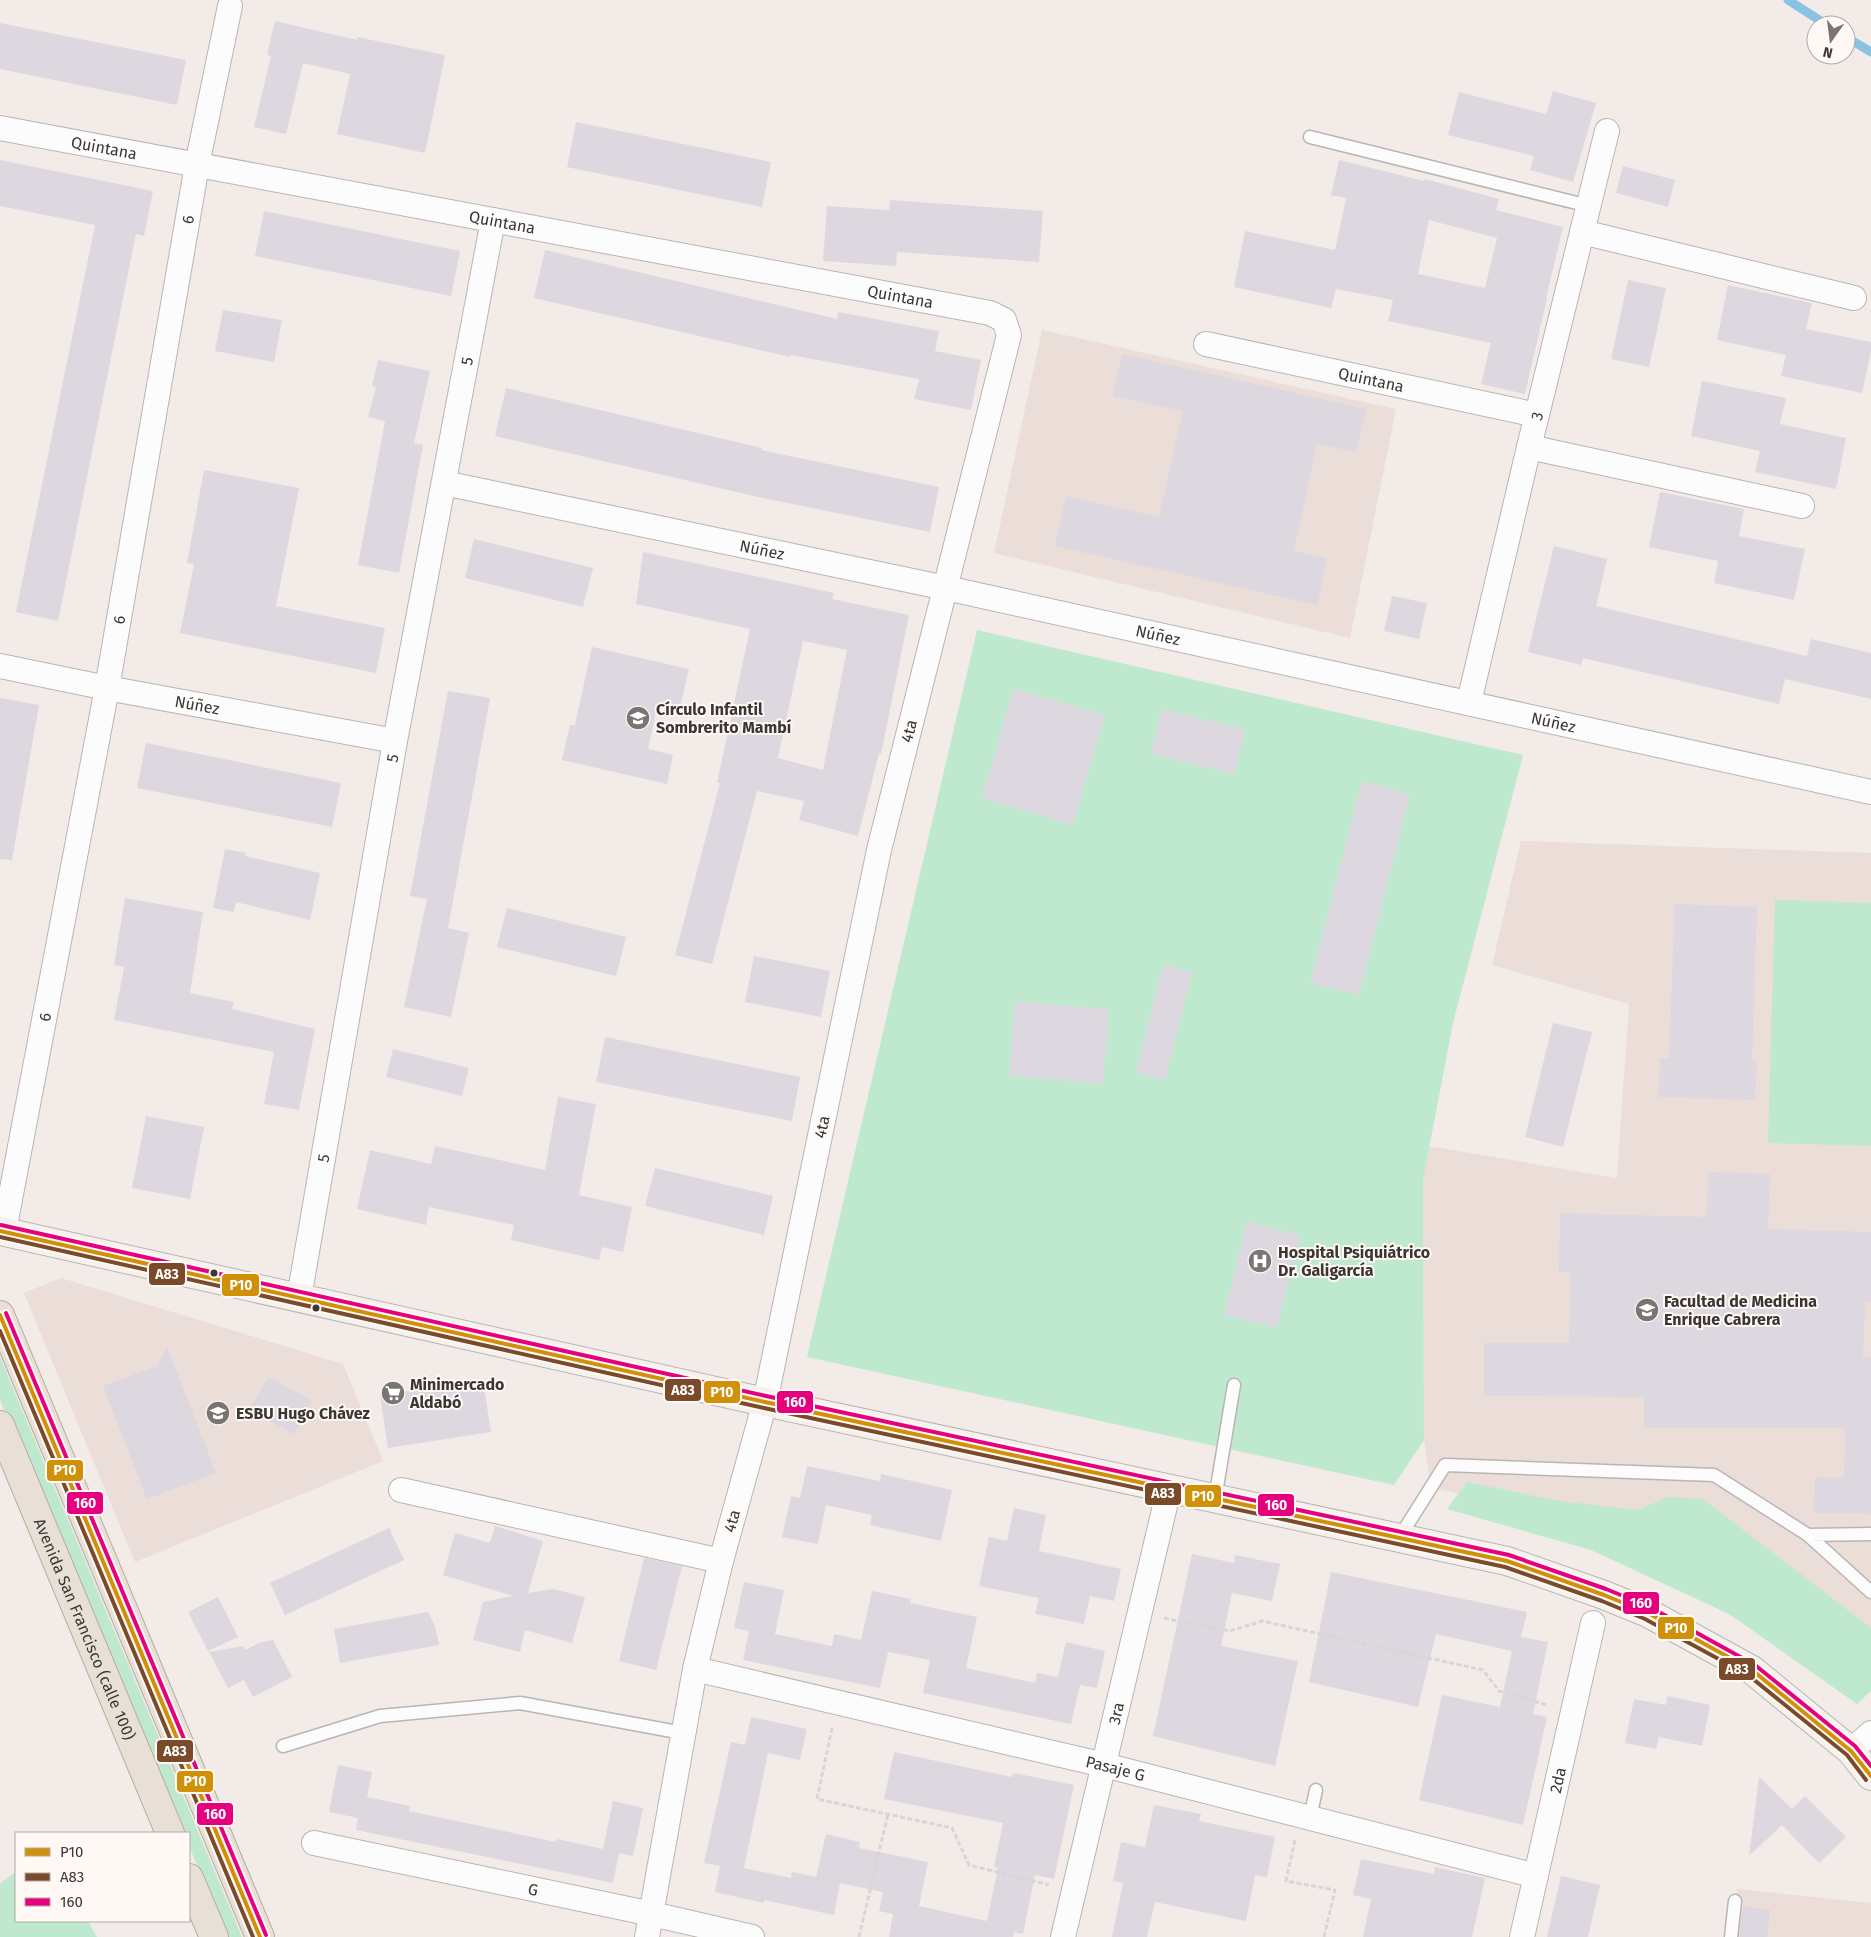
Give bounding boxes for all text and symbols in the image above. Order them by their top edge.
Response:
north arrow [1806,15,1856,65]
text: N [1821,43,1835,62]
street label: Quintana [70,132,139,163]
street label: Quintana [468,206,537,237]
street label: 6 [178,214,198,225]
street label: Quintana [866,281,935,312]
street label: 5 [456,355,477,367]
street label: Quintana [1337,363,1406,396]
street label: 3 [1526,410,1547,422]
street label: Núñez [738,536,786,563]
street label: 6 [109,614,129,626]
street label: Núñez [1134,621,1182,649]
street label: Núñez [173,691,221,718]
place label: Círculo Infantil Sombrerito Mambí [656,700,792,737]
school or university icon: Círculo Infantil Sombrerito Mambí [625,705,651,731]
street label: Núñez [1529,708,1578,736]
street label: 4ta [897,718,921,744]
street label: 5 [382,752,402,764]
street label: 6 [34,1011,55,1023]
street label: 4ta [810,1114,834,1140]
street label: 5 [313,1152,333,1164]
place label: Hospital Psiquiátrico Dr. Galigarcía [1278,1243,1430,1280]
hospital icon: Hospital Psiquiátrico Dr. Galigarcía [1247,1248,1273,1274]
line badge: A83 [148,1262,186,1286]
text: A83 [154,1266,179,1283]
unlabelled marker [209,1268,219,1278]
line badge: P10 [221,1273,260,1297]
text: P10 [230,1277,252,1294]
place label: Facultad de Medicina Enrique Cabrera [1664,1292,1817,1329]
school or university icon: Facultad de Medicina Enrique Cabrera [1634,1297,1660,1323]
unlabelled marker [311,1303,321,1313]
place label: Minimercado Aldabó [409,1375,504,1412]
line badge: A83 [664,1378,702,1402]
supermarket icon: Minimercado Aldabó [380,1380,406,1406]
line badge: P10 [703,1380,741,1404]
text: A83 [670,1382,695,1399]
text: P10 [711,1384,733,1401]
line badge: 160 [776,1390,814,1414]
text: 160 [784,1394,806,1411]
school or university icon: ESBU Hugo Chávez [205,1400,231,1426]
place label: ESBU Hugo Chávez [236,1404,370,1423]
line badge: P10 [46,1459,84,1482]
text: P10 [54,1462,76,1479]
line badge: A83 [1144,1482,1182,1506]
line badge: P10 [1184,1484,1222,1508]
text: A83 [1150,1485,1175,1502]
text: P10 [1192,1488,1214,1505]
line badge: 160 [66,1491,104,1515]
line badge: 160 [1257,1493,1295,1517]
text: 160 [74,1495,96,1512]
text: 160 [1265,1497,1287,1514]
street label: 4ta [720,1507,744,1535]
street label: Avenida San Francisco (calle 100) [30,1515,140,1743]
line badge: 160 [1622,1591,1660,1615]
text: 160 [1630,1595,1652,1612]
line badge: P10 [1657,1616,1695,1640]
text: P10 [1665,1620,1687,1637]
line badge: A83 [1718,1657,1756,1681]
text: A83 [1724,1661,1749,1678]
street label: 3ra [1104,1700,1128,1726]
line badge: A83 [156,1739,194,1763]
text: A83 [162,1743,187,1760]
street label: Pasaje G [1084,1752,1147,1785]
street label: 2da [1545,1765,1570,1795]
line badge: P10 [176,1770,214,1793]
text: P10 [184,1773,206,1790]
line badge: 160 [196,1802,234,1826]
text: 160 [204,1806,226,1823]
legend [15,1832,190,1922]
text: P10 [60,1843,83,1861]
text: A83 [60,1868,84,1886]
street label: G [526,1879,540,1899]
text: 160 [60,1893,83,1911]

